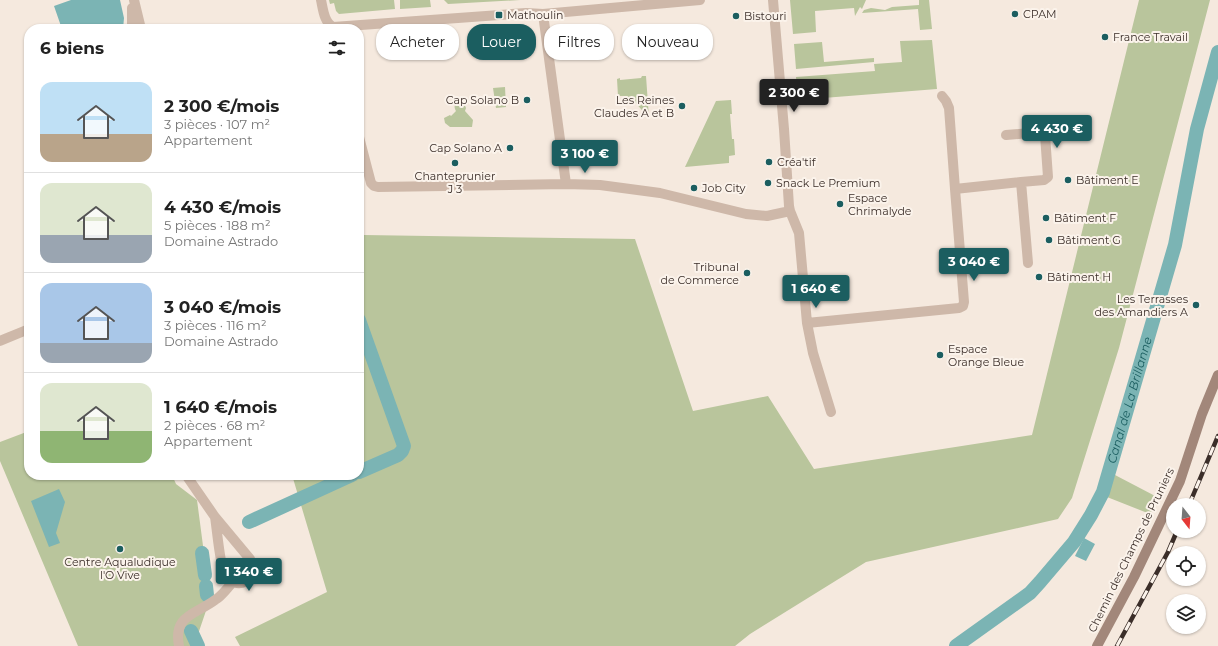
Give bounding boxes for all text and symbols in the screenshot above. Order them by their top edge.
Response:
place label: CPAM [1023,7,1057,21]
place label: Mathoulin [507,8,564,22]
place label: Bistouri [744,9,786,23]
marker: CPAM [1010,9,1020,19]
marker: Mathoulin [494,10,504,20]
marker: Bistouri [731,11,741,21]
chip: Acheter [376,24,459,60]
chip: Louer [467,24,536,60]
chip: Filtres [544,24,614,60]
chip: Nouveau [622,24,713,60]
place label: France Travail [1113,30,1188,44]
marker: France Travail [1100,32,1110,42]
icon: filters [326,37,348,59]
text: 6 biens [40,38,104,58]
pin: 2 300 € [757,79,831,113]
text: 2 300 € [769,84,819,100]
place label: Cap Solano B [446,93,519,107]
place label: Les Reines Claudes A et B [594,93,675,120]
marker: Cap Solano B [522,95,532,105]
text: 2 300 €/mois [164,96,279,116]
icon: home [72,98,120,146]
marker: Les Reines Claudes A et B [677,101,687,111]
pin: 4 430 € [1020,115,1094,149]
text: 3 pièces · 107 m² [164,116,270,132]
text: 4 430 € [1031,120,1083,136]
text: Appartement [164,132,253,148]
pin: 3 100 € [548,140,622,174]
place label: Cap Solano A [429,141,502,155]
marker: Cap Solano A [505,143,515,153]
text: 3 100 € [561,145,609,161]
place label: Créa'tif [777,155,817,169]
marker: Créa'tif [764,157,774,167]
marker: Chanteprunier J 3 [450,158,460,168]
place label: Chanteprunier J 3 [415,169,495,196]
place label: Bâtiment E [1076,173,1139,187]
marker: Bâtiment E [1063,175,1073,185]
place label: Snack Le Premium [776,176,880,190]
marker: Snack Le Premium [763,178,773,188]
place label: Job City [701,181,745,195]
marker: Job City [689,183,699,193]
place label: Espace Chrimalyde [848,191,912,218]
text: 4 430 €/mois [164,197,281,217]
icon: home [72,199,120,247]
marker: Espace Chrimalyde [835,199,845,209]
place label: Bâtiment F [1054,211,1116,225]
marker: Bâtiment F [1041,213,1051,223]
text: 5 pièces · 188 m² [164,217,271,233]
text: Domaine Astrado [164,233,278,249]
place label: Bâtiment G [1057,233,1121,247]
marker: Bâtiment G [1044,235,1054,245]
pin: 3 040 € [937,248,1011,282]
text: 3 040 € [948,253,1000,269]
place label: Tribunal de Commerce [661,260,739,287]
marker: Tribunal de Commerce [742,268,752,278]
place label: Bâtiment H [1047,270,1111,284]
marker: Bâtiment H [1034,272,1044,282]
pin: 1 640 € [779,275,853,309]
text: 1 640 € [791,280,841,296]
place label: Les Terrasses des Amandiers A [1095,292,1189,319]
text: 3 040 €/mois [164,297,281,317]
icon: home [72,299,120,347]
marker: Les Terrasses des Amandiers A [1191,300,1201,310]
text: 3 pièces · 116 m² [164,317,266,333]
text: Domaine Astrado [164,333,278,349]
water label: Canal de La Brillanne [1104,335,1155,465]
place label: Espace Orange Bleue [948,342,1024,369]
marker: Espace Orange Bleue [935,350,945,360]
text: 1 640 €/mois [164,397,277,417]
icon: home [72,399,120,447]
text: 2 pièces · 68 m² [164,417,265,433]
text: Appartement [164,433,253,449]
street label: Chemin des Champs de Pruniers [1085,465,1177,635]
north arrow [1166,498,1206,538]
map controls [1166,498,1206,634]
marker: Centre Aqualudique l'O Vive [115,544,125,554]
button: locate [1166,546,1206,586]
place label: Centre Aqualudique l'O Vive [64,555,176,582]
pin: 1 340 € [212,558,286,592]
text: 1 340 € [225,563,273,579]
button: layers [1166,594,1206,634]

